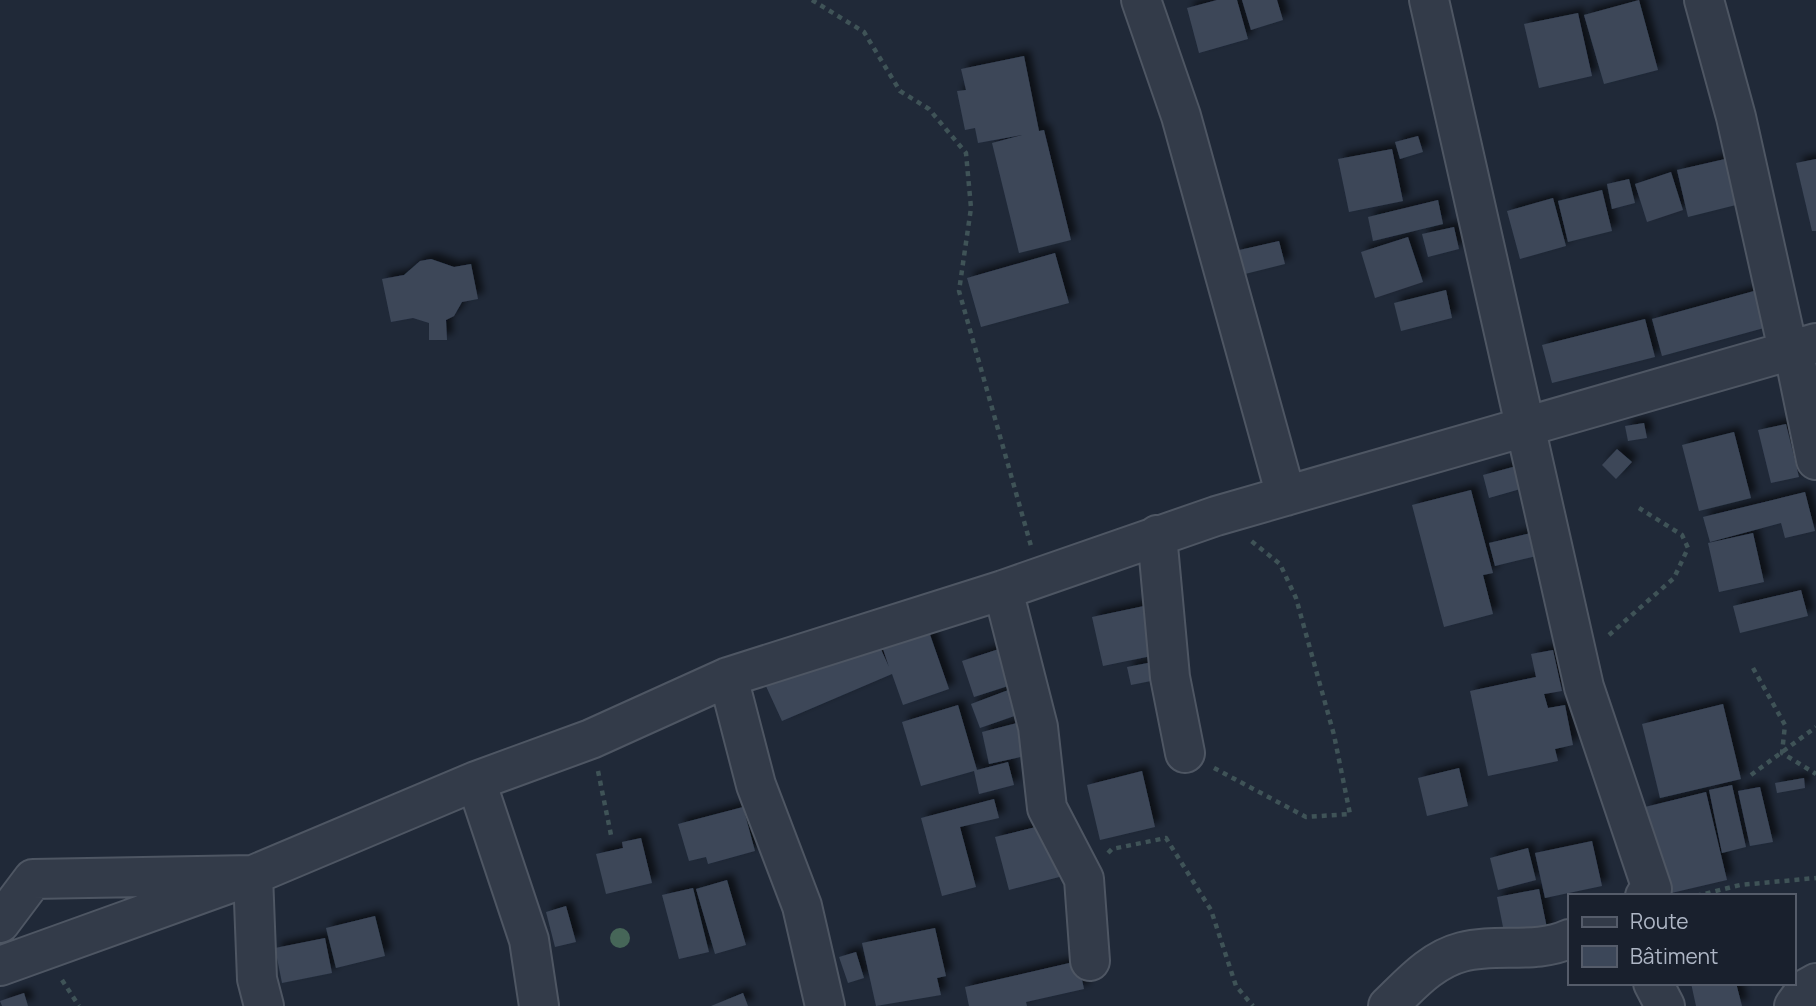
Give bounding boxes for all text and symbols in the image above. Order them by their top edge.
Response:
legend [1568,894,1795,985]
text: Route [1630,907,1688,935]
text: Bâtiment [1630,942,1718,970]

